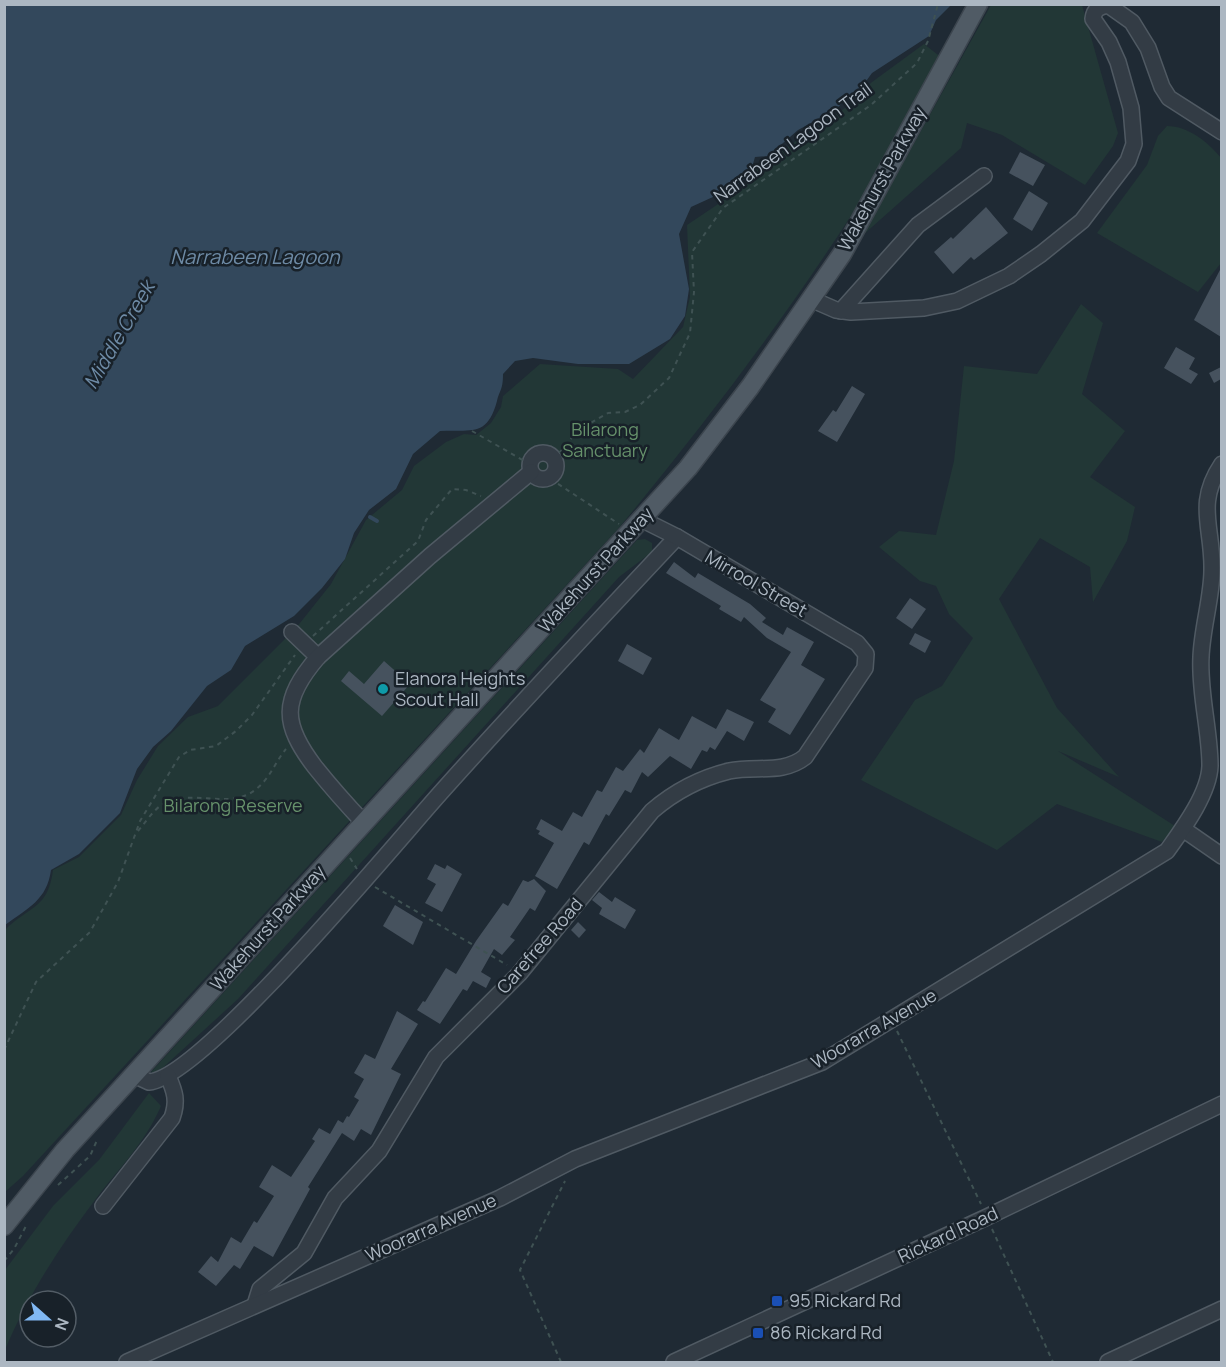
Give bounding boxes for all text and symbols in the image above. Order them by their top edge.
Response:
street label: Narrabeen Lagoon Trail [708,77,877,208]
street label: Wakehurst Parkway [832,102,931,255]
water label: Narrabeen Lagoon [170,243,341,270]
water label: Middle Creek [77,273,162,394]
park label: Bilarong Sanctuary [562,417,648,462]
street label: Wakehurst Parkway [532,501,658,637]
street label: Mirrool Street [701,544,812,622]
place label: Elanora Heights Scout Hall [395,666,526,711]
marker: Elanora Heights Scout Hall [376,682,390,696]
park label: Bilarong Reserve [164,793,302,817]
street label: Wakehurst Parkway [204,859,330,995]
street label: Carefree Road [491,892,588,998]
street label: Woorarra Avenue [806,982,941,1074]
street label: Woorarra Avenue [361,1187,500,1267]
street label: Rickard Road [894,1200,1001,1268]
place label: 95 Rickard Rd [789,1288,901,1312]
north arrow [18,1289,78,1349]
marker: 95 Rickard Rd [770,1294,784,1308]
text: N [50,1315,74,1334]
place label: 86 Rickard Rd [770,1320,882,1344]
marker: 86 Rickard Rd [751,1326,765,1340]

